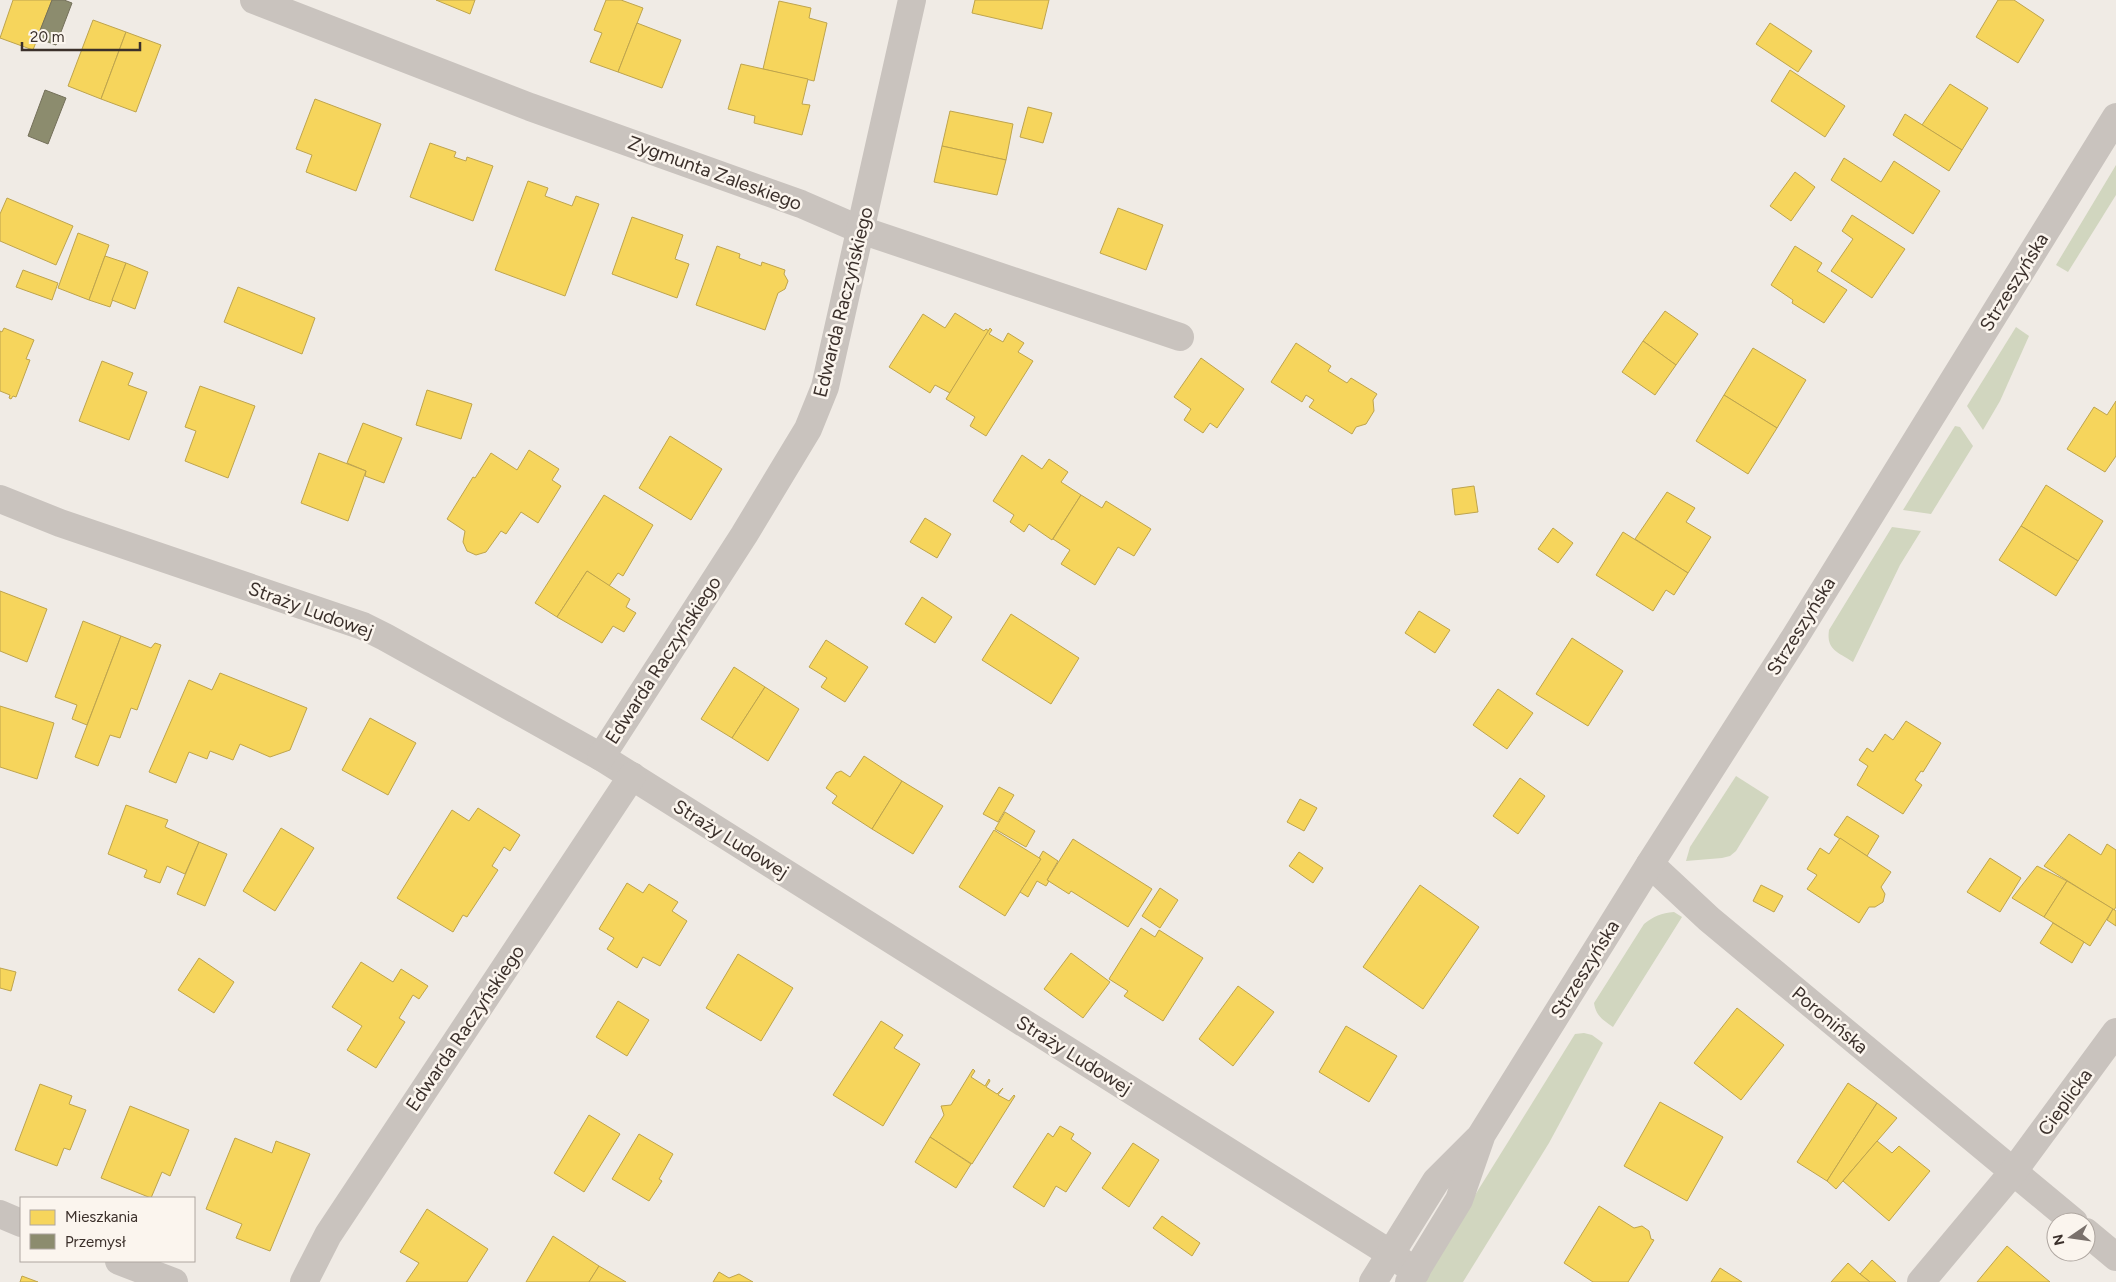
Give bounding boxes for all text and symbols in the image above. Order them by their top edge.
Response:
scale bar [22,20,140,52]
text: 20 m [30,28,64,46]
street label: Zygmunta Zaleskiego [625,131,805,215]
street label: Edwarda Raczyńskiego [808,204,878,400]
street label: Strzeszyńska [1975,229,2053,335]
street label: Edwarda Raczyńskiego [600,572,726,748]
street label: Strzeszyńska [1762,573,1840,679]
street label: Straży Ludowej [245,577,377,643]
street label: Straży Ludowej [669,794,793,884]
street label: Strzeszyńska [1546,916,1624,1022]
street label: Edwarda Raczyńskiego [401,941,529,1115]
street label: Poronińska [1787,981,1873,1059]
street label: Straży Ludowej [1012,1010,1136,1100]
street label: Cieplicka [2033,1064,2097,1140]
legend [20,1197,195,1262]
text: Mieszkania [65,1208,138,1226]
north arrow [2046,1212,2096,1262]
text: Przemysł [65,1233,126,1251]
text: N [2049,1233,2068,1247]

